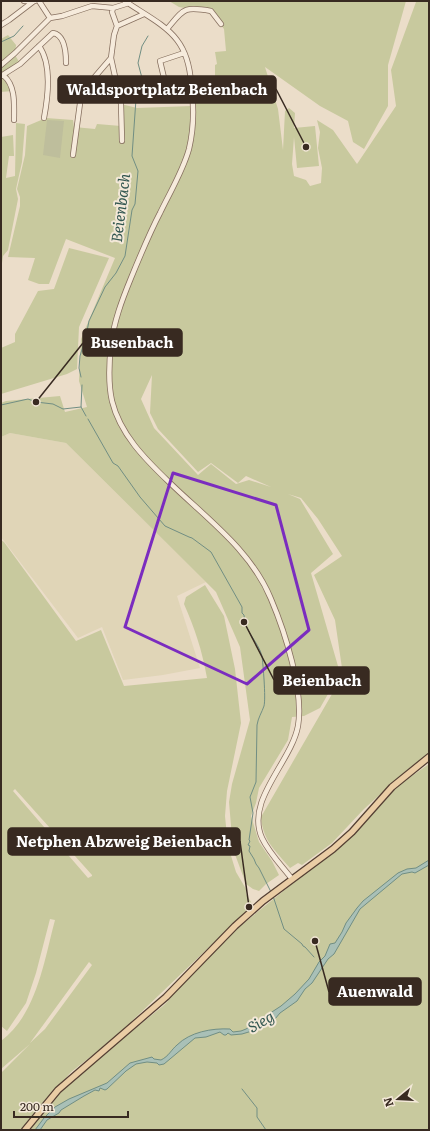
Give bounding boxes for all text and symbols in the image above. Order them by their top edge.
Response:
callout: Waldsportplatz Beienbach [58,76,276,103]
text: Waldsportplatz Beienbach [66,77,268,100]
water label: Beienbach [104,172,135,244]
callout: Busenbach [83,329,182,356]
text: Busenbach [90,330,174,353]
callout: Beienbach [274,667,369,694]
text: Beienbach [282,668,362,691]
callout: Netphen Abzweig Beienbach [8,828,240,855]
text: Netphen Abzweig Beienbach [16,829,232,852]
callout: Auenwald [329,978,421,1005]
text: Auenwald [337,979,413,1002]
water label: Sieg [243,1004,278,1037]
north arrow [378,1079,418,1119]
scale bar [14,1093,128,1119]
text: N [379,1096,397,1109]
text: 200 m [20,1097,54,1115]

